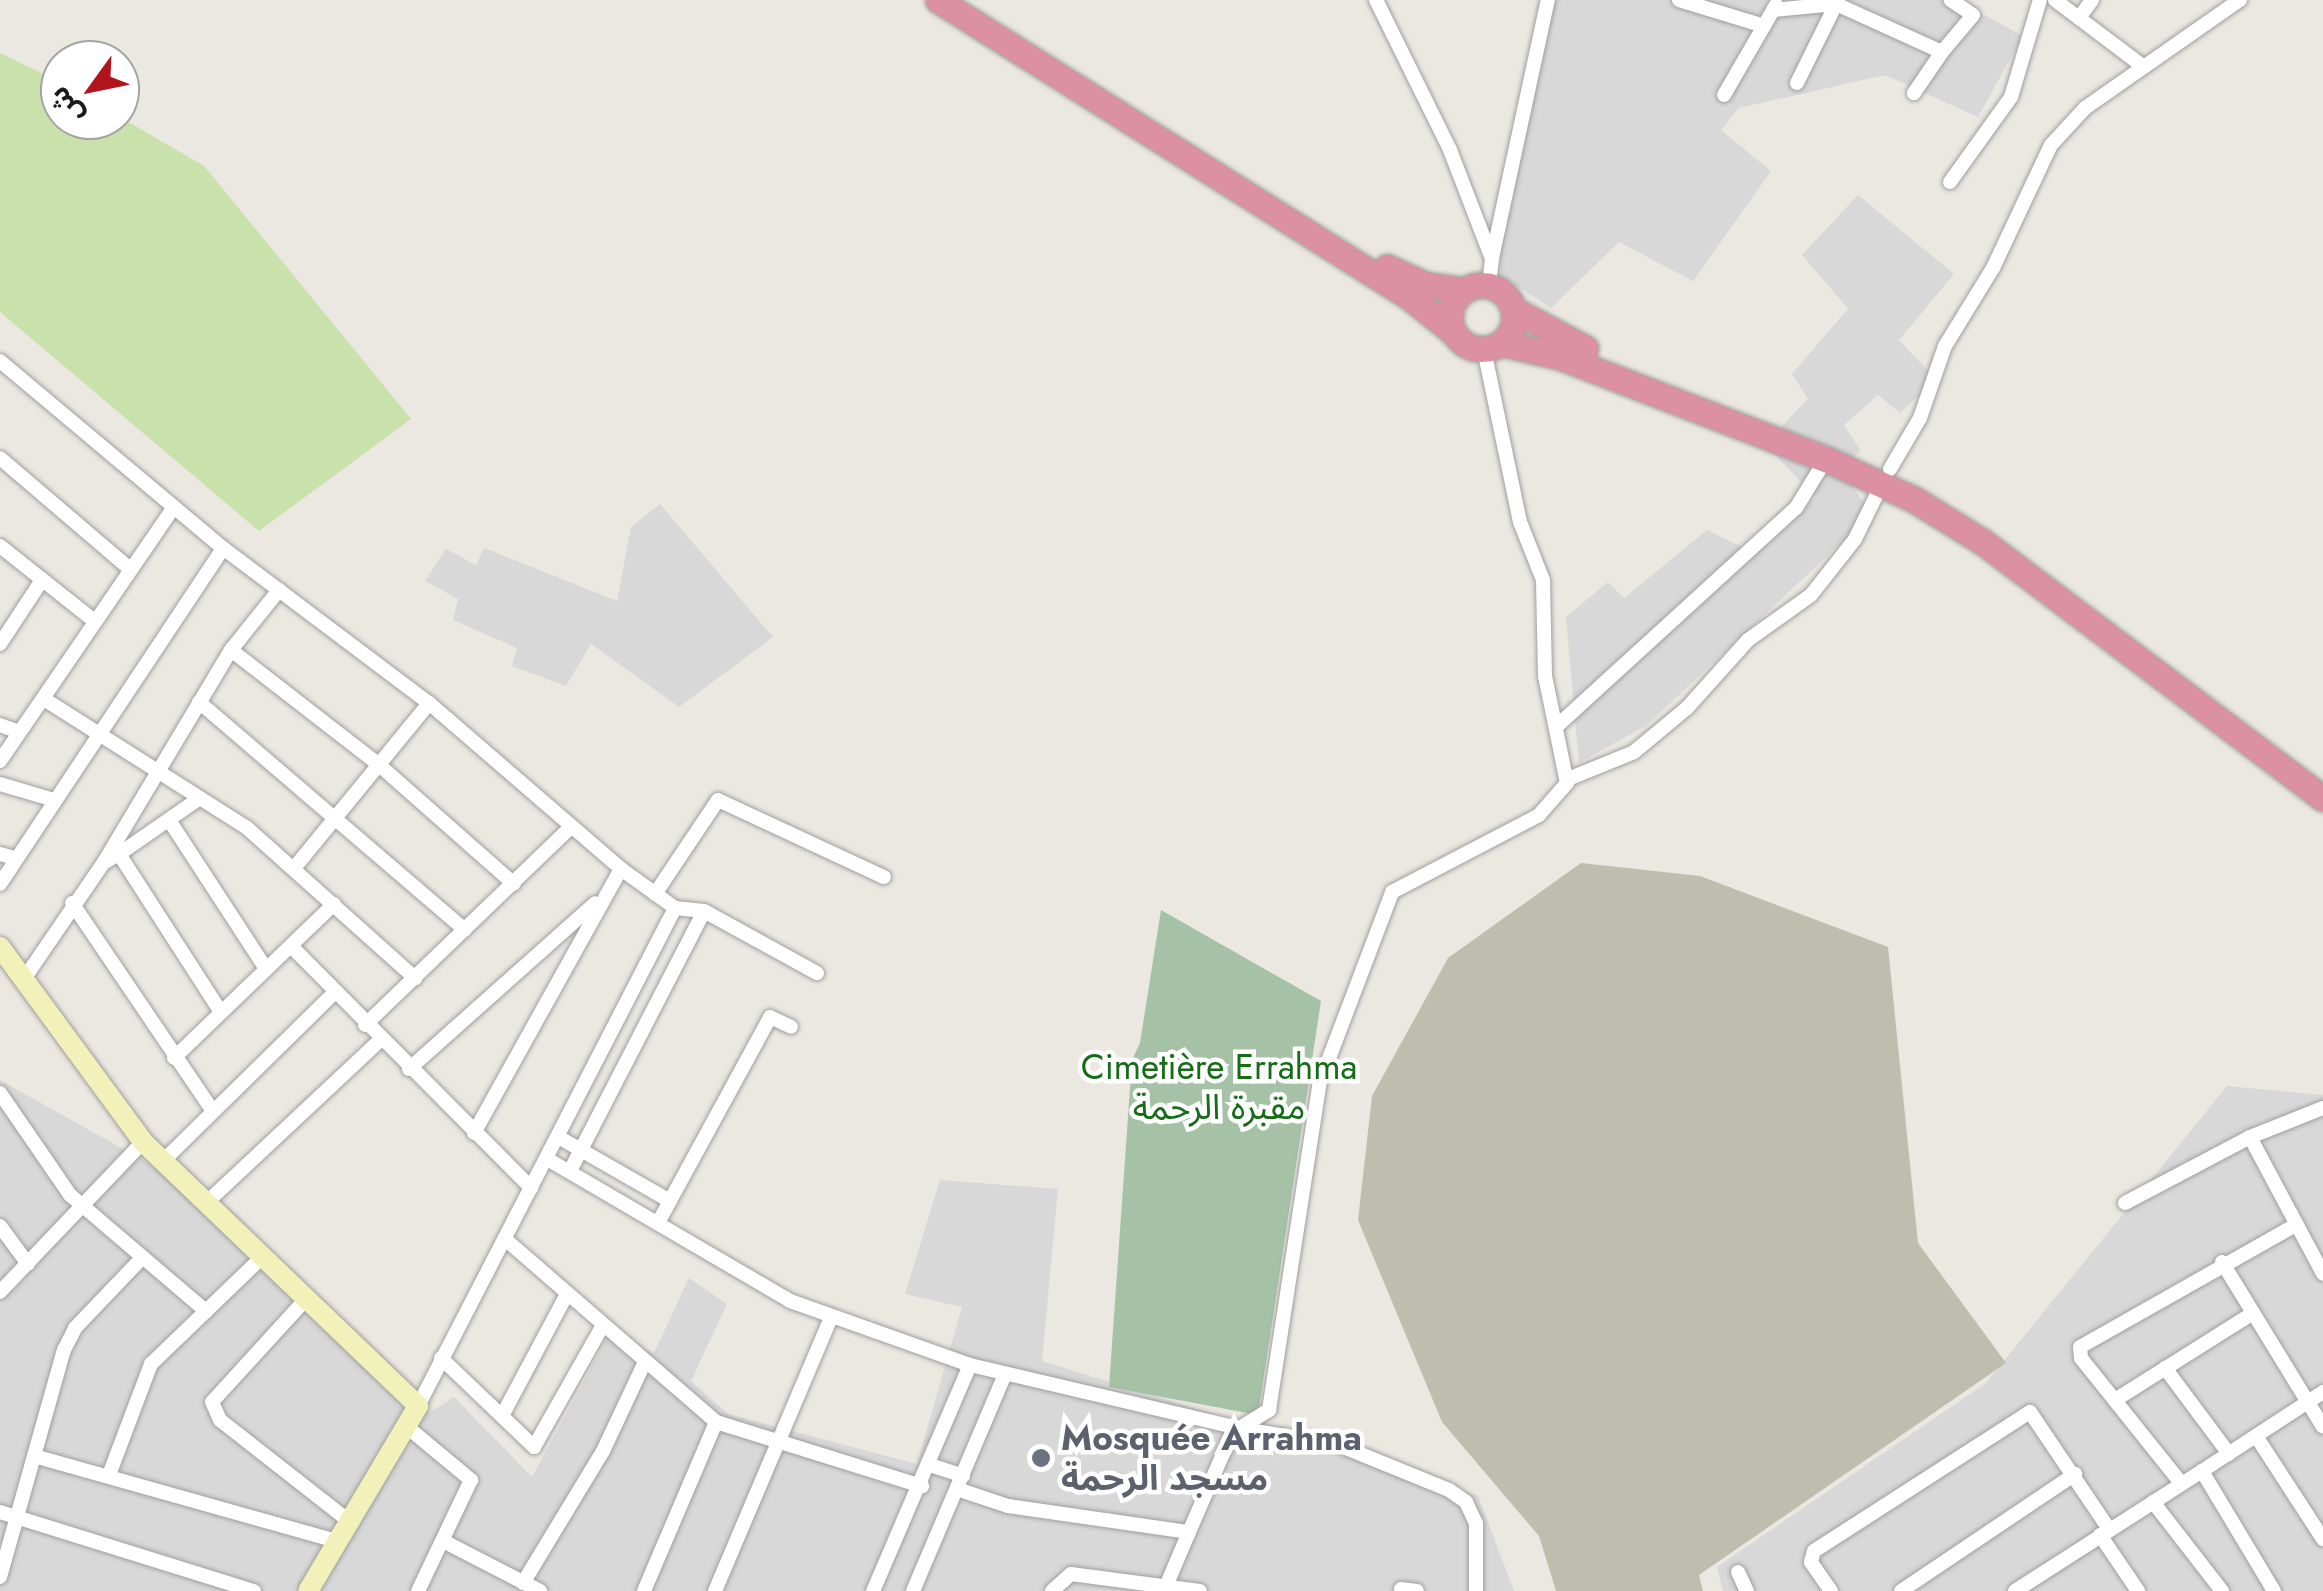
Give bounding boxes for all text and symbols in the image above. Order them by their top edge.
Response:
north arrow [40,40,140,140]
text: ش [38,78,94,133]
park label: Cimetière Errahma مقبرة الرحمة [1081,1046,1357,1128]
place label: Mosquée Arrahma مسجد الرحمة [1061,1417,1362,1499]
marker: Mosquée Arrahma مسجد الرحمة [1030,1447,1052,1469]

